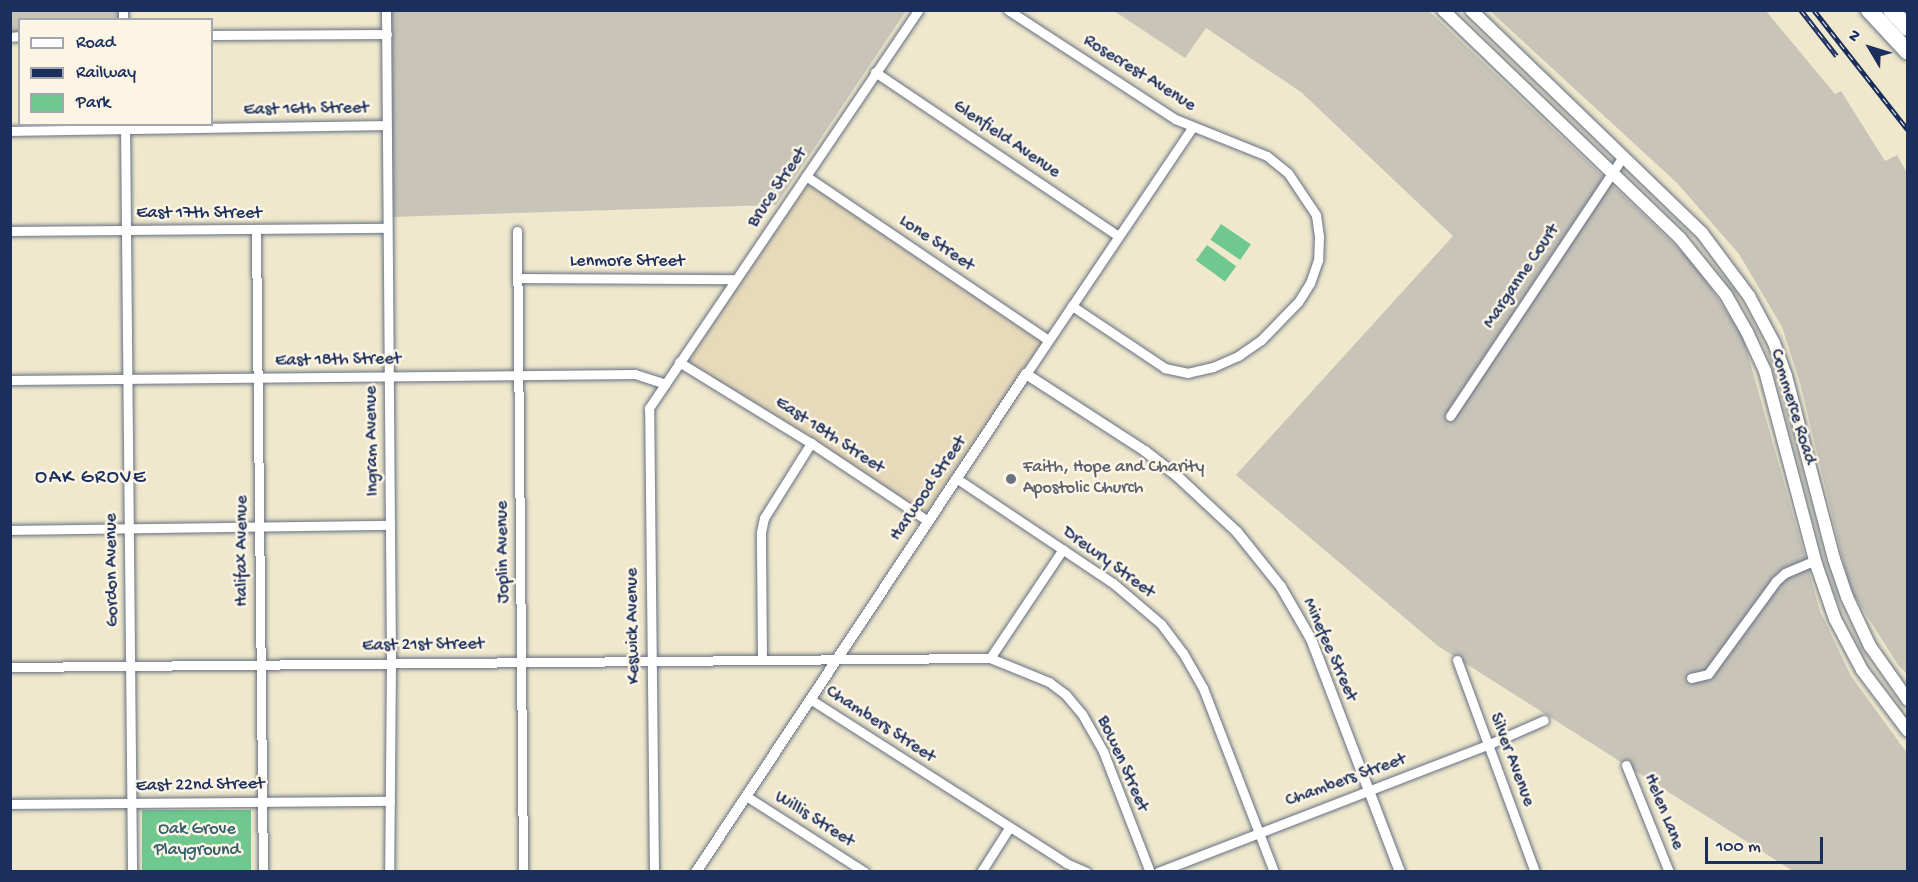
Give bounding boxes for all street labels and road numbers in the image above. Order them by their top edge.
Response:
street label: Rosecrest Avenue [1079,31,1199,117]
street label: Glenfield Avenue [948,96,1064,184]
street label: East 16th Street [243,98,369,122]
street label: Bruce Street [743,144,813,232]
street label: East 17th Street [136,203,262,225]
street label: Lone Street [894,211,978,277]
street label: Marganne Court [1479,221,1565,333]
street label: Lenmore Street [570,251,684,273]
street label: Commerce Road [1764,347,1820,467]
street label: East 18th Street [275,349,401,373]
street label: Ingram Avenue [361,385,385,497]
street label: East 18th Street [770,393,888,479]
street label: Harwood Street [886,432,972,546]
street label: Halifax Avenue [232,495,254,607]
street label: Joplin Avenue [492,501,516,603]
street label: Gordon Avenue [101,513,125,627]
street label: Drewry Street [1058,522,1158,604]
street label: Keswick Avenue [622,568,646,684]
street label: Minefee Street [1297,595,1361,705]
street label: East 21st Street [362,634,484,658]
street label: Chambers Street [821,682,939,768]
street label: Silver Avenue [1483,710,1539,810]
street label: Bowen Street [1091,713,1153,815]
street label: Chambers Street [1283,749,1409,813]
street label: Helen Lane [1638,771,1688,853]
street label: East 22nd Street [136,774,264,798]
street label: Willis Street [770,787,858,853]

